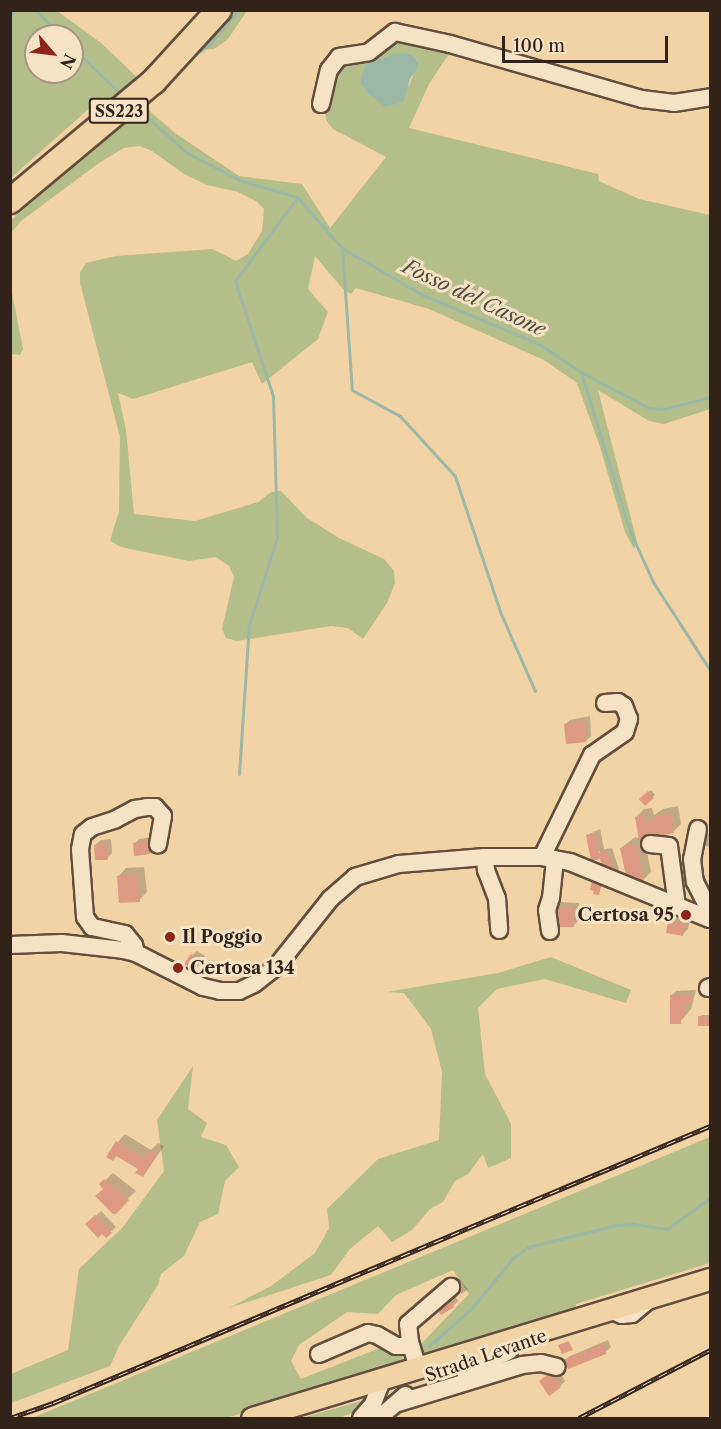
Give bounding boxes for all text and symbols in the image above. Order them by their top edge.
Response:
north arrow [24,24,84,84]
scale bar [505,24,672,62]
text: 100 m [513,35,565,57]
text: N [56,51,80,72]
road number: SS223 [88,98,150,124]
water label: Fosso del Casone [399,254,549,342]
place label: Certosa 95 [577,904,674,926]
marker: Certosa 95 [679,908,693,922]
place label: Il Poggio [182,926,262,948]
marker: Il Poggio [163,930,177,944]
place label: Certosa 134 [190,957,295,979]
marker: Certosa 134 [171,961,185,975]
street label: Strada Levante [422,1325,550,1387]

